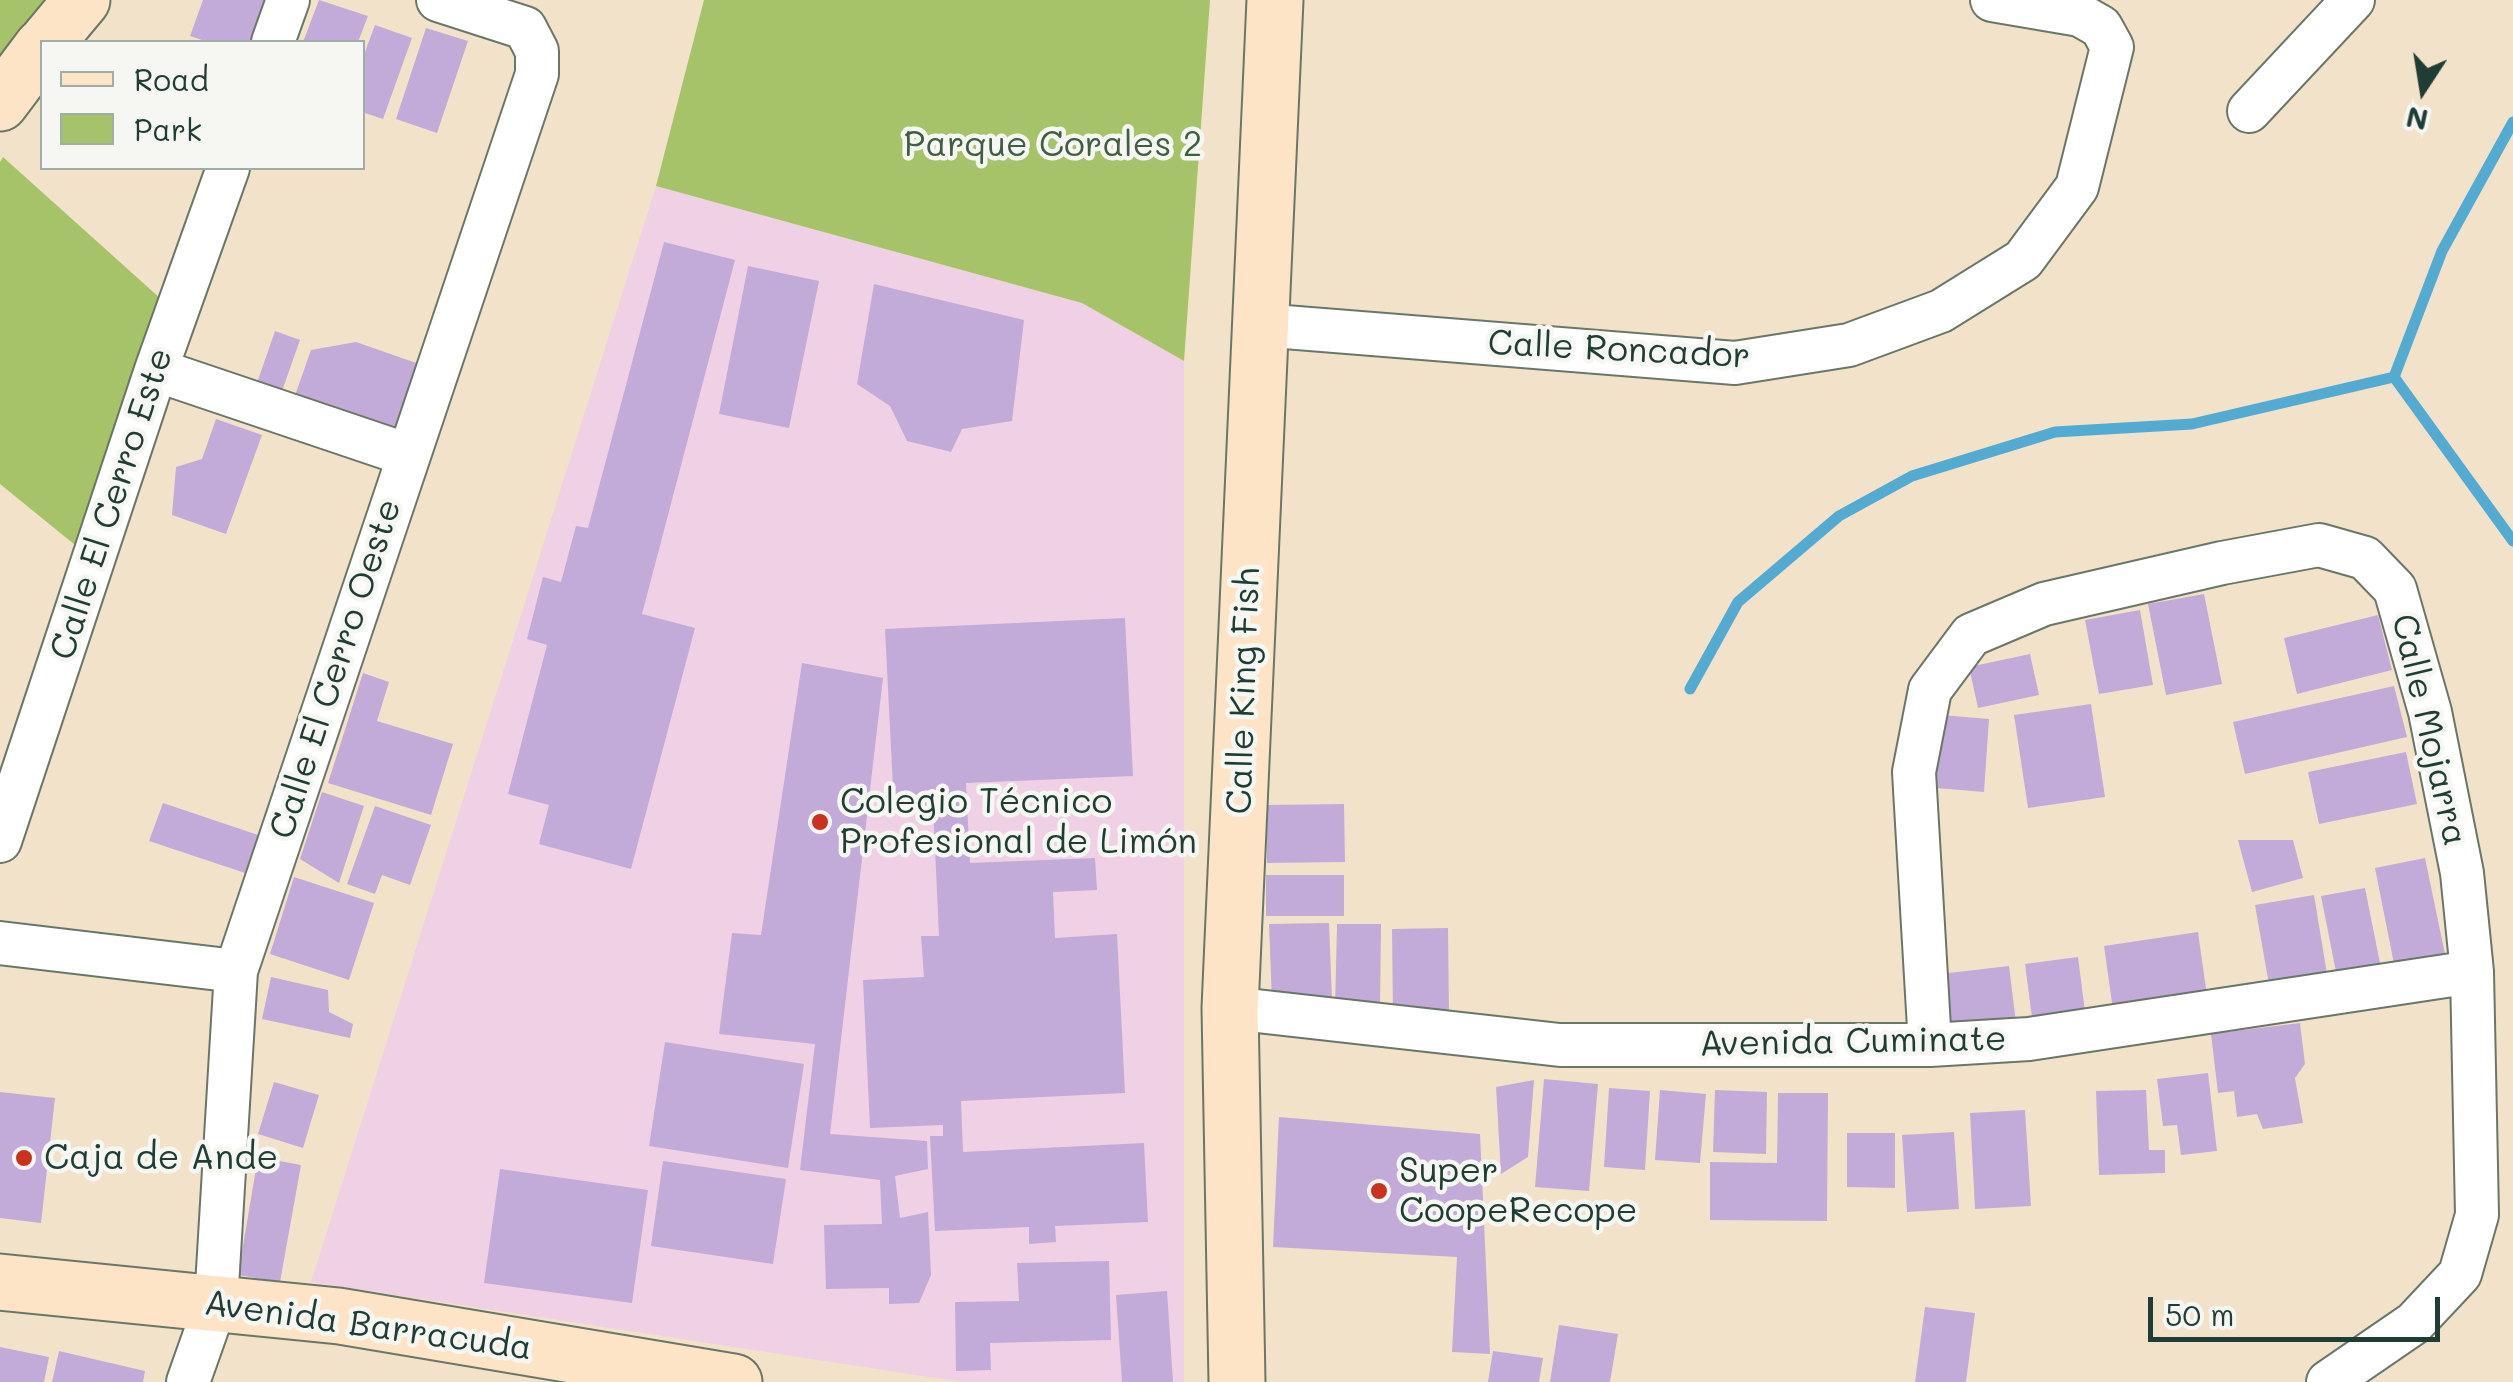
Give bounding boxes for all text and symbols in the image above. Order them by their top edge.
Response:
legend [40,40,365,170]
north arrow [2373,40,2473,140]
text: Road [134,59,209,99]
text: N [2403,100,2431,139]
text: Park [134,109,202,149]
park label: Parque Corales 2 [904,124,1202,166]
street label: Calle Roncador [1487,322,1751,378]
street label: Calle El Cerro Este [42,343,182,665]
street label: Calle El Cerro Oeste [261,494,411,844]
street label: Calle King Fish [1219,567,1269,815]
street label: Calle Mojarra [2382,610,2476,850]
place label: Colegio Técnico Profesional de Limón [840,781,1197,863]
marker: Colegio Técnico Profesional de Limón [809,811,831,833]
street label: Avenida Cuminate [1699,1018,2007,1066]
place label: Caja de Ande [44,1137,278,1179]
marker: Caja de Ande [13,1147,35,1169]
place label: Super CoopeRecope [1399,1150,1637,1232]
marker: Super CoopeRecope [1368,1180,1390,1202]
scale bar [2153,1277,2446,1339]
street label: Avenida Barracuda [201,1282,535,1370]
text: 50 m [2165,1294,2235,1334]

